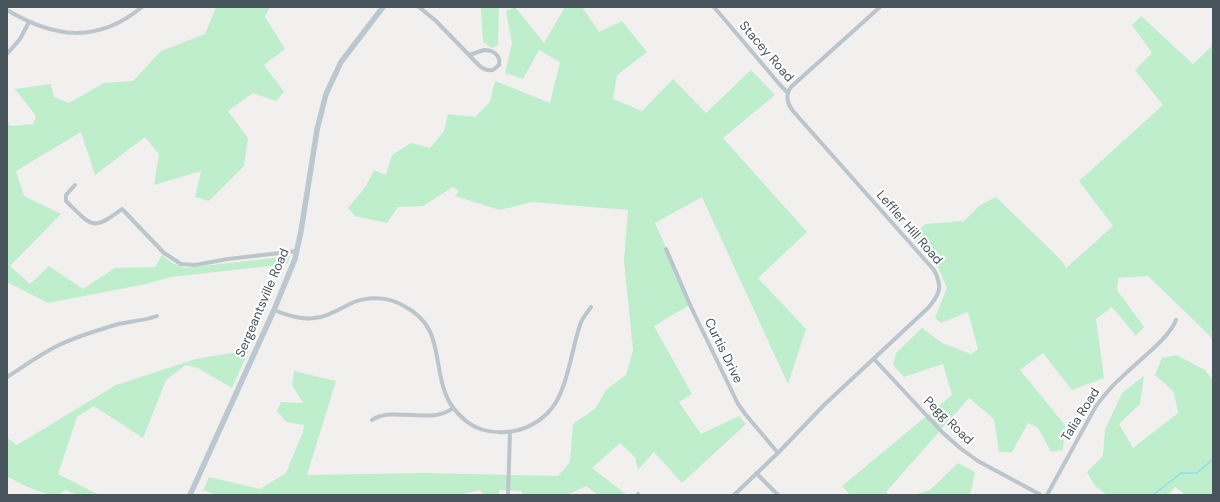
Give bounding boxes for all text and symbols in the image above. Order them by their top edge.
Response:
street label: Stacey Road [735,18,797,86]
street label: Leffler Hill Road [873,188,945,268]
street label: Sergeantsville Road [233,246,293,360]
street label: Curtis Drive [701,316,745,386]
street label: Talia Road [1058,385,1104,445]
street label: Pegg Road [920,394,976,448]

